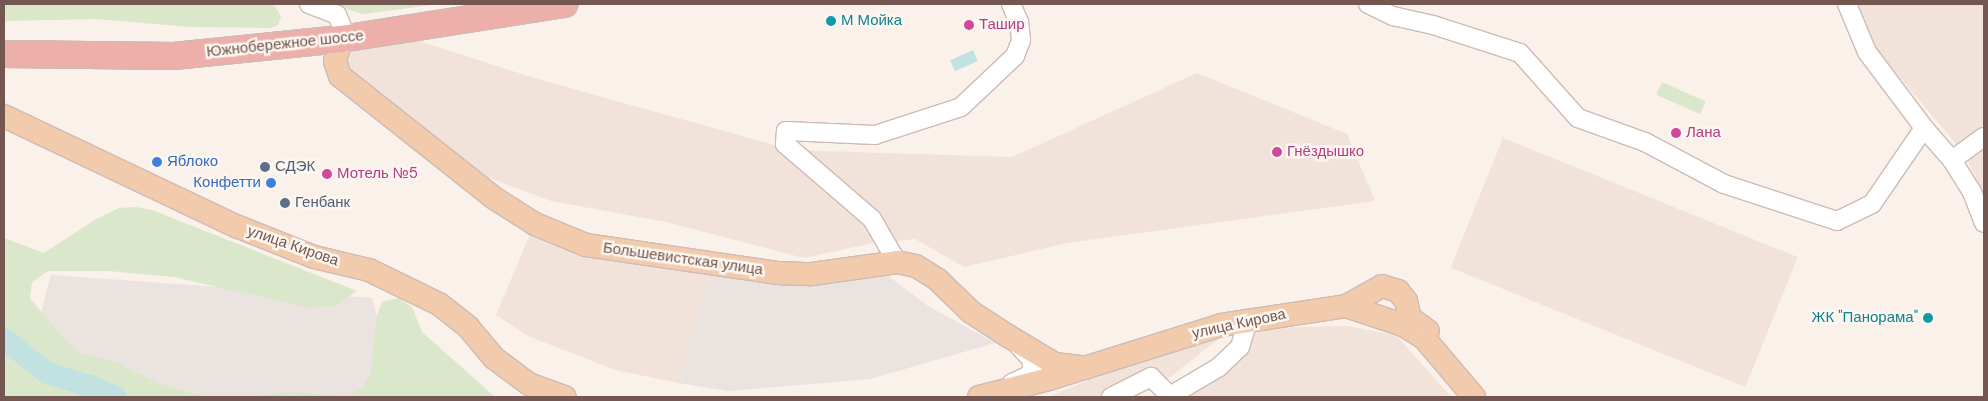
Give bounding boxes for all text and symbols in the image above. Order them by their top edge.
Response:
place label: М Мойка [841,12,902,30]
marker: М Мойка [825,15,837,27]
place label: Ташир [979,16,1025,34]
marker: Ташир [963,19,975,31]
street label: Южнобережное шоссе [206,27,364,61]
place label: Лана [1686,124,1721,142]
marker: Лана [1670,127,1682,139]
place label: Гнёздышко [1287,143,1364,161]
marker: Гнёздышко [1271,146,1283,158]
place label: Яблоко [167,153,218,171]
marker: Яблоко [151,156,163,168]
place label: СДЭК [275,158,315,176]
marker: СДЭК [259,161,271,173]
place label: Мотель №5 [337,165,418,183]
marker: Мотель №5 [321,168,333,180]
place label: Конфетти [193,174,261,192]
marker: Конфетти [265,177,277,189]
place label: Генбанк [295,194,350,212]
marker: Генбанк [279,197,291,209]
street label: улица Кирова [245,222,341,270]
street label: Большевистская улица [602,239,764,279]
street label: улица Кирова [1191,305,1287,343]
place label: ЖК "Панорама" [1812,309,1918,327]
marker: ЖК "Панорама" [1922,312,1934,324]

